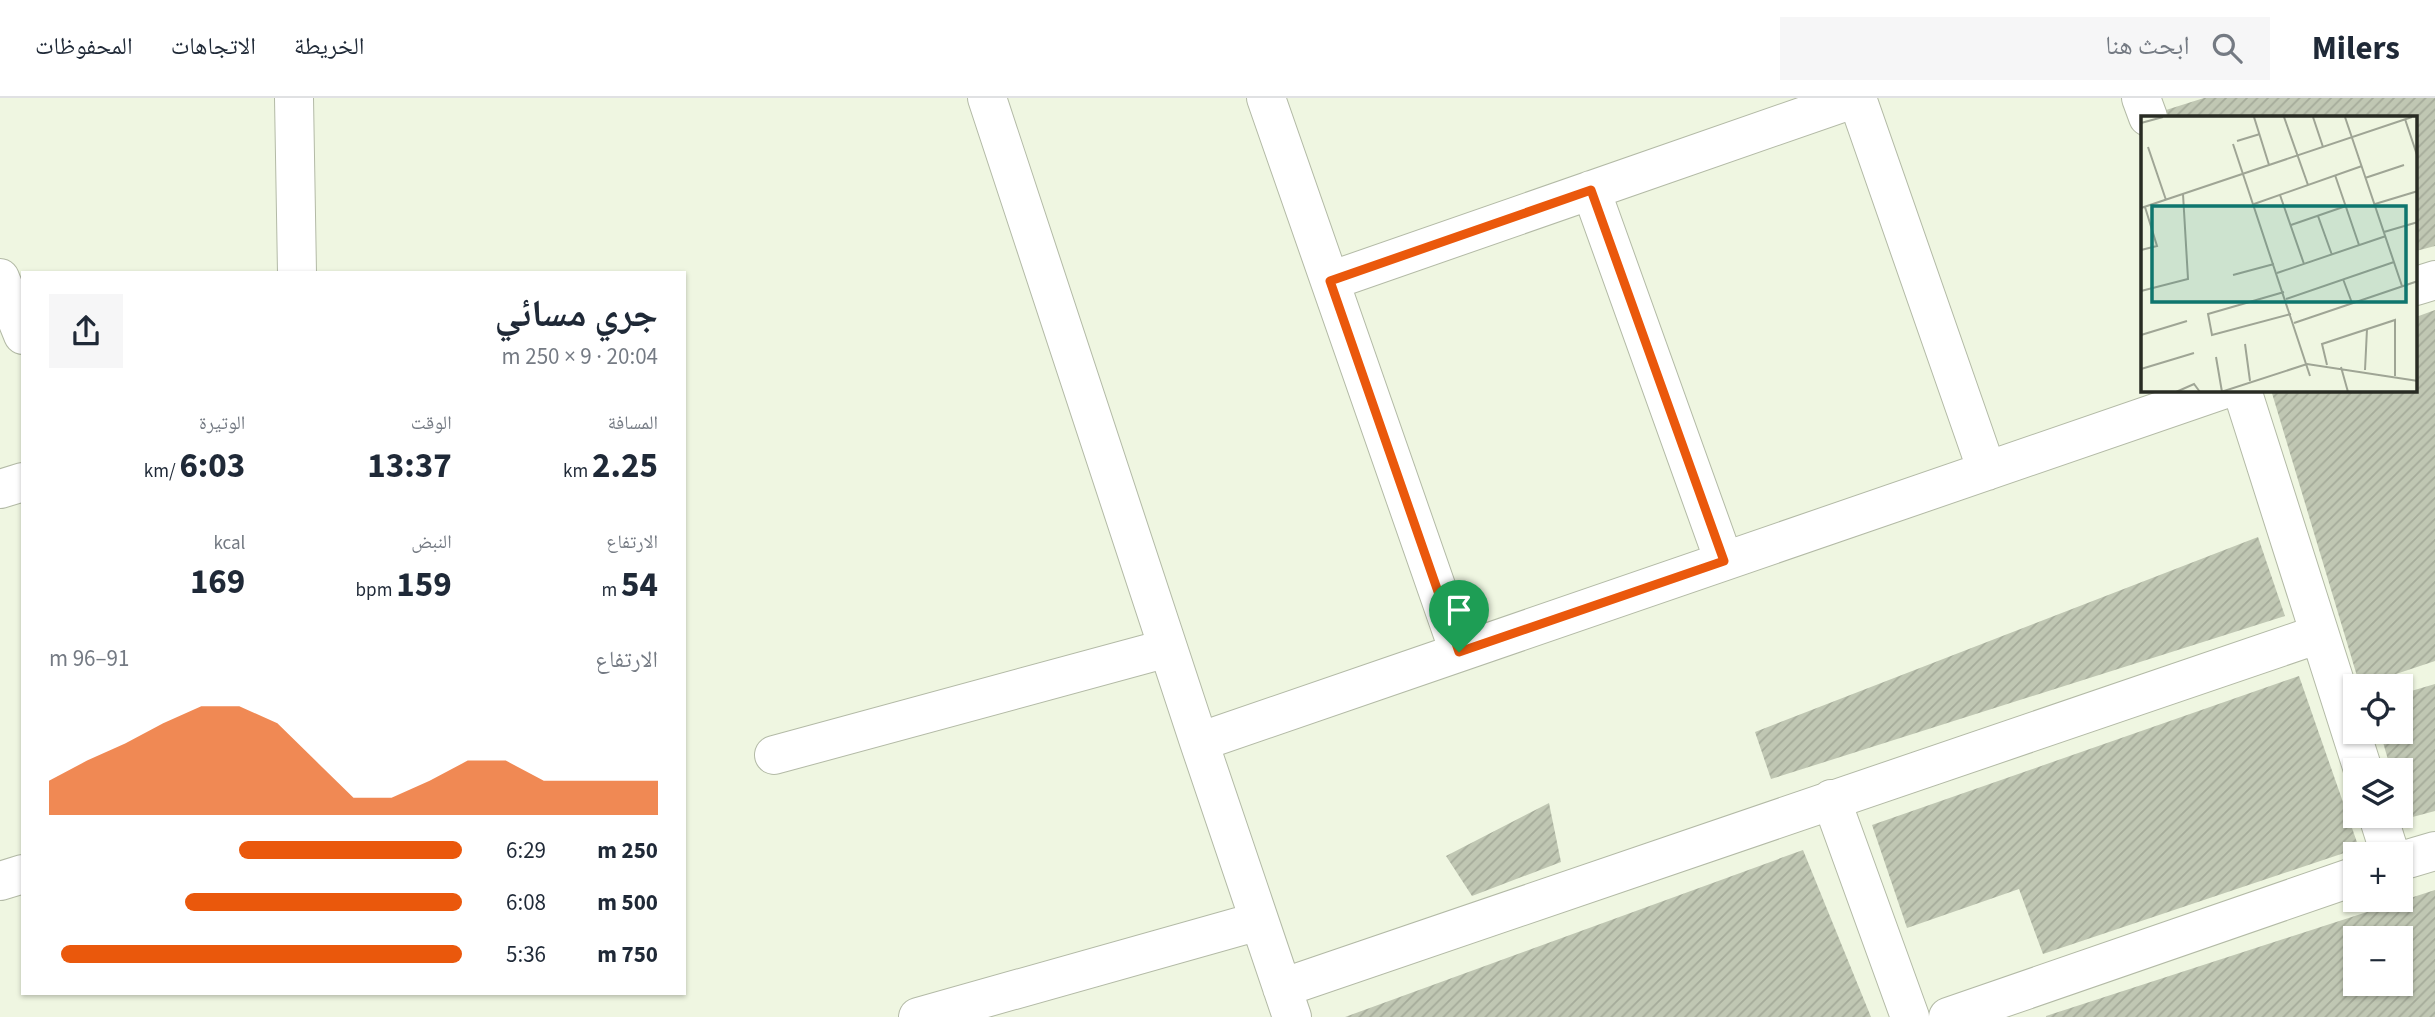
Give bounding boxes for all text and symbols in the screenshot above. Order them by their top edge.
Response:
search box [1780,17,2270,80]
text: Milers [2312,25,2400,72]
text: ابحث هنا [2105,27,2190,64]
text: المحفوظات [35,29,133,64]
text: الاتجاهات [171,29,256,64]
text: الخريطة [294,29,365,64]
icon: search [2208,29,2246,67]
inset map [2141,116,2418,392]
text: جري مسائي [494,287,658,341]
button: share [49,294,123,368]
text: 20:04 · 9 × 250 m [502,340,658,373]
text: الوتيرة [199,410,245,437]
text: الوقت [411,410,452,437]
text: المسافة [608,410,658,437]
text: 6:03 [179,441,245,491]
text: 13:37 [367,441,452,491]
text: 2.25 [592,441,658,491]
text: /km [144,458,179,485]
text: km [563,458,592,485]
text: النبض [411,529,452,556]
text: الارتفاع [606,529,658,556]
text: kcal [213,530,245,557]
text: 169 [190,557,245,607]
text: 159 [396,560,452,610]
text: 54 [621,560,658,610]
text: bpm [356,577,396,604]
text: m [601,577,621,604]
pin [1429,580,1489,652]
icon: arrive [1440,591,1478,629]
text: 91–96 m [49,642,129,675]
text: الارتفاع [595,643,658,676]
map controls [2343,674,2413,996]
button: locate [2343,674,2413,744]
button: layers [2343,758,2413,828]
text: 6:29 [506,834,546,867]
text: 250 m [597,834,658,867]
button: + [2343,842,2413,912]
text: 6:08 [506,886,546,919]
text: 500 m [597,886,658,919]
button: − [2343,926,2413,996]
text: 5:36 [506,938,546,971]
text: 750 m [597,938,658,971]

